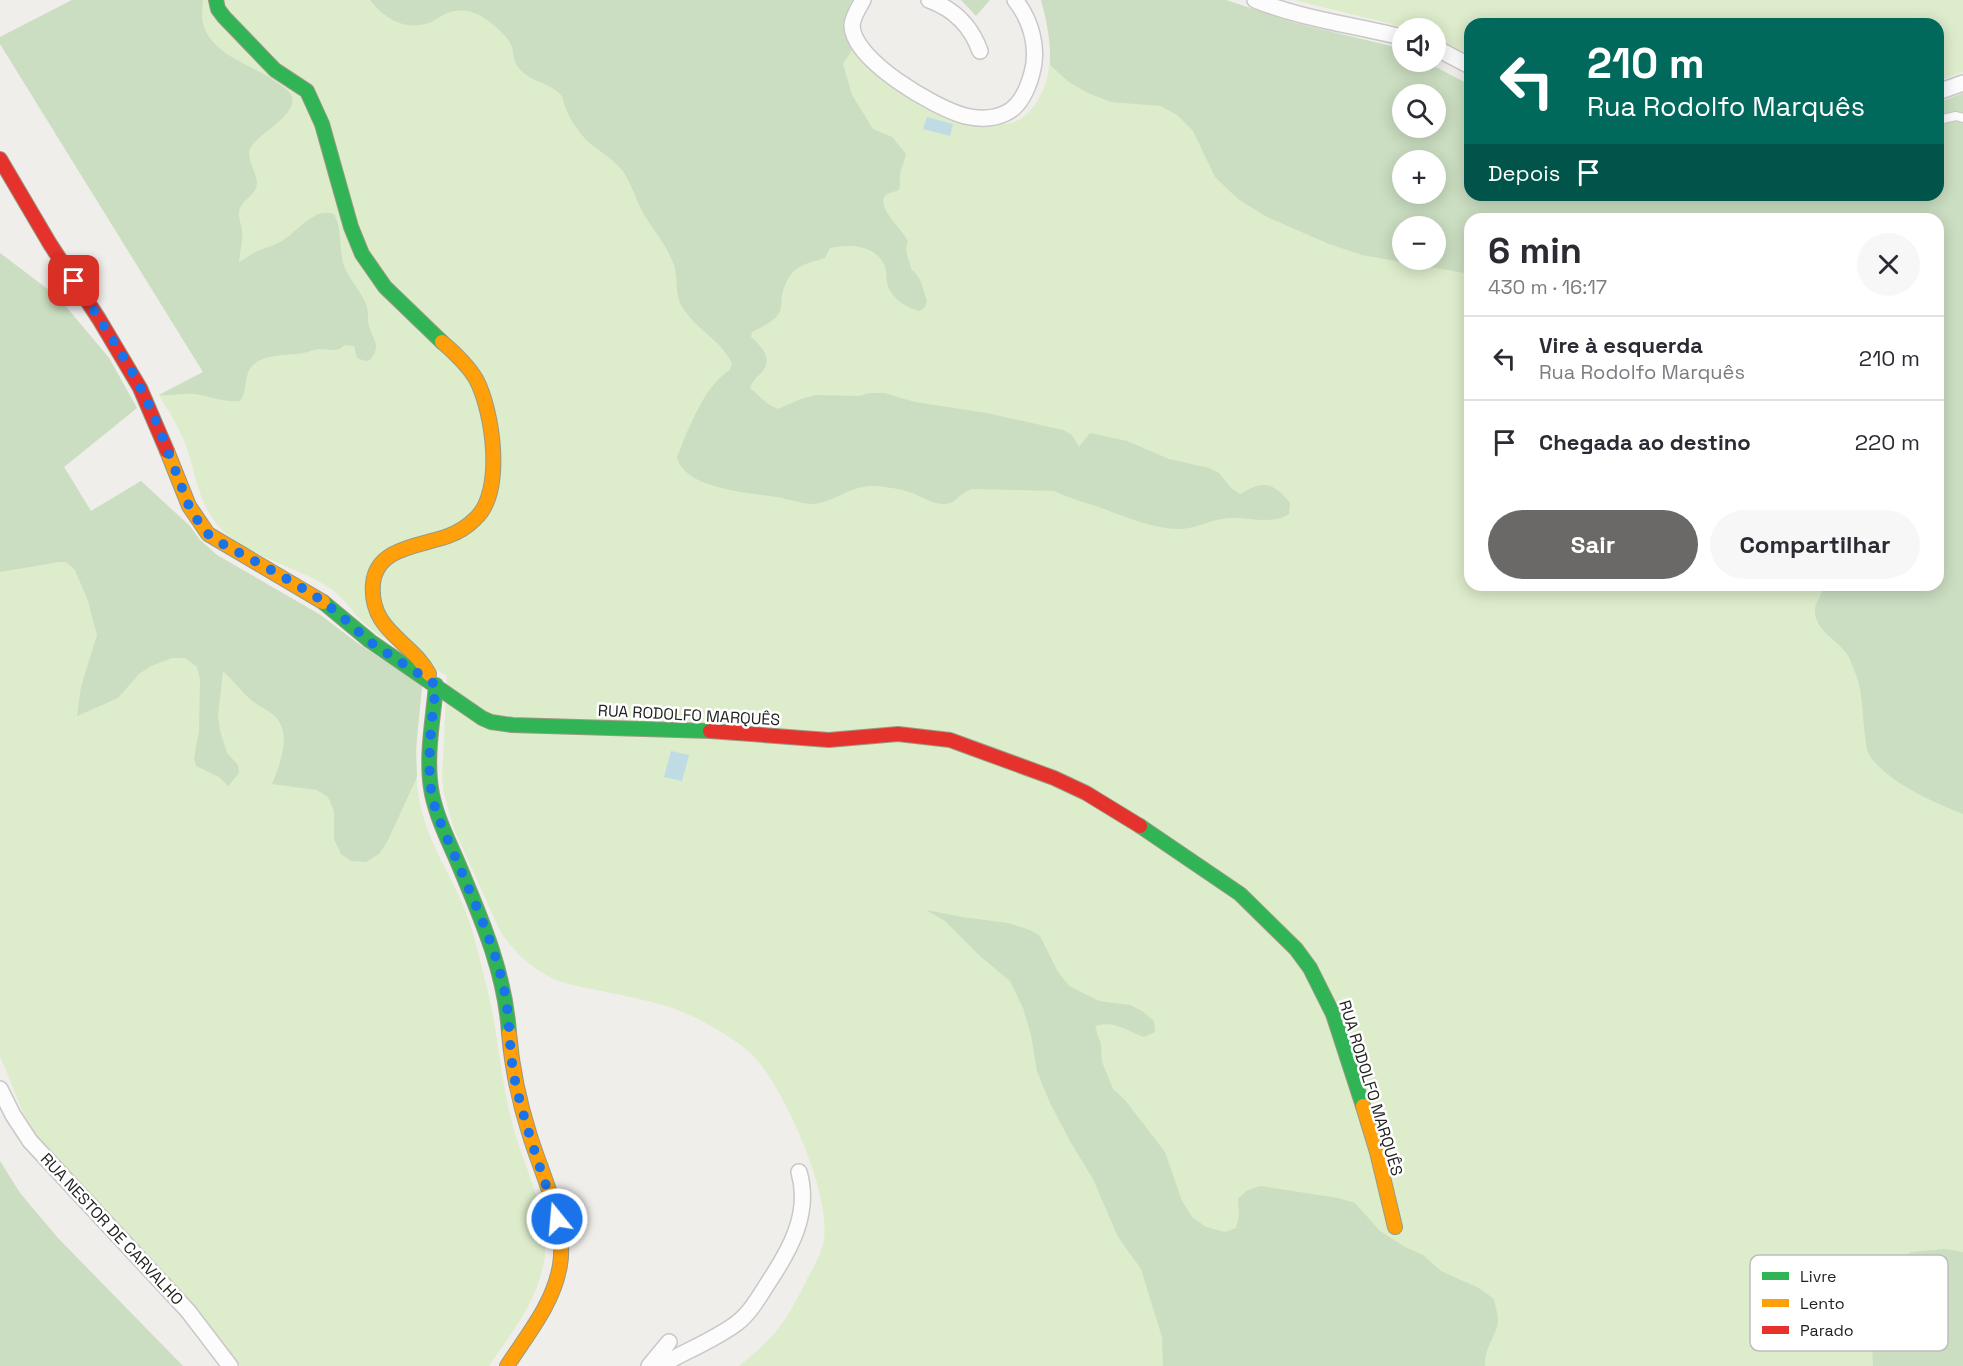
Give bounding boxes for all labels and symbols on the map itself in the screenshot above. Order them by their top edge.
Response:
pin [48,255,99,306]
street label: RUA RODOLFO MARQUÊS [597,700,781,730]
street label: RUA RODOLFO MARQUÊS [1334,998,1408,1179]
street label: RUA NESTOR DE CARVALHO [36,1149,188,1309]
position arrow [525,1187,589,1251]
legend [1750,1255,1948,1351]
text: Livre [1800,1266,1837,1287]
text: Lento [1800,1293,1845,1314]
text: Parado [1800,1320,1854,1341]

